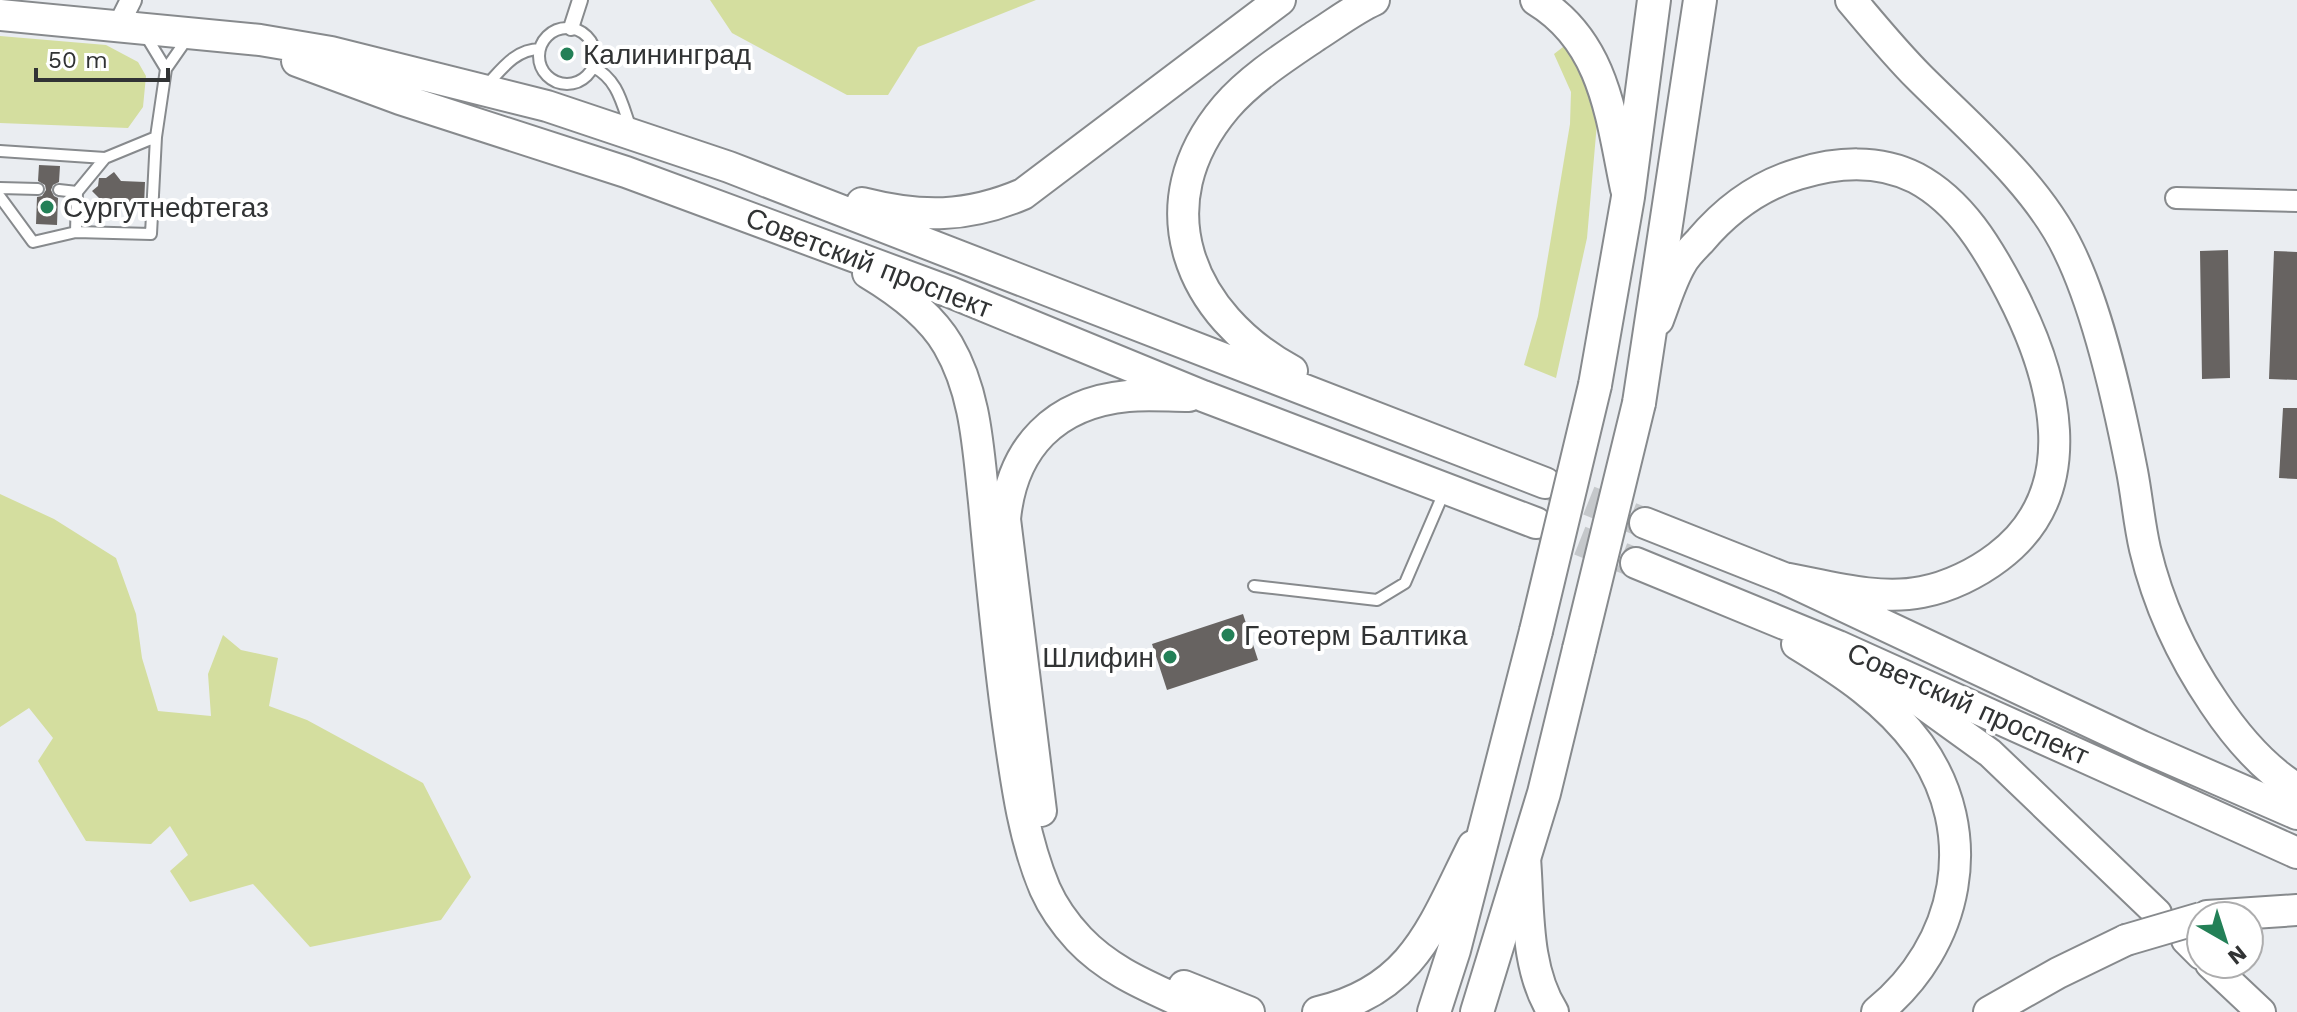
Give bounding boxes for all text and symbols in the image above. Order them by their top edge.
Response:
scale bar [36,32,168,82]
place label: Калининград [583,38,751,71]
marker: Калининград [558,45,576,63]
text: 50 m [48,46,108,74]
place label: Сургутнефтегаз [63,191,269,224]
marker: Сургутнефтегаз [38,198,56,216]
street label: Советский проспект [741,201,997,325]
place label: Геотерм Балтика [1244,619,1468,652]
marker: Геотерм Балтика [1219,626,1237,644]
street label: Советский проспект [1842,636,2094,772]
place label: Шлифин [1042,641,1154,674]
marker: Шлифин [1161,648,1179,666]
north arrow [2185,900,2265,980]
text: N [2223,940,2251,970]

